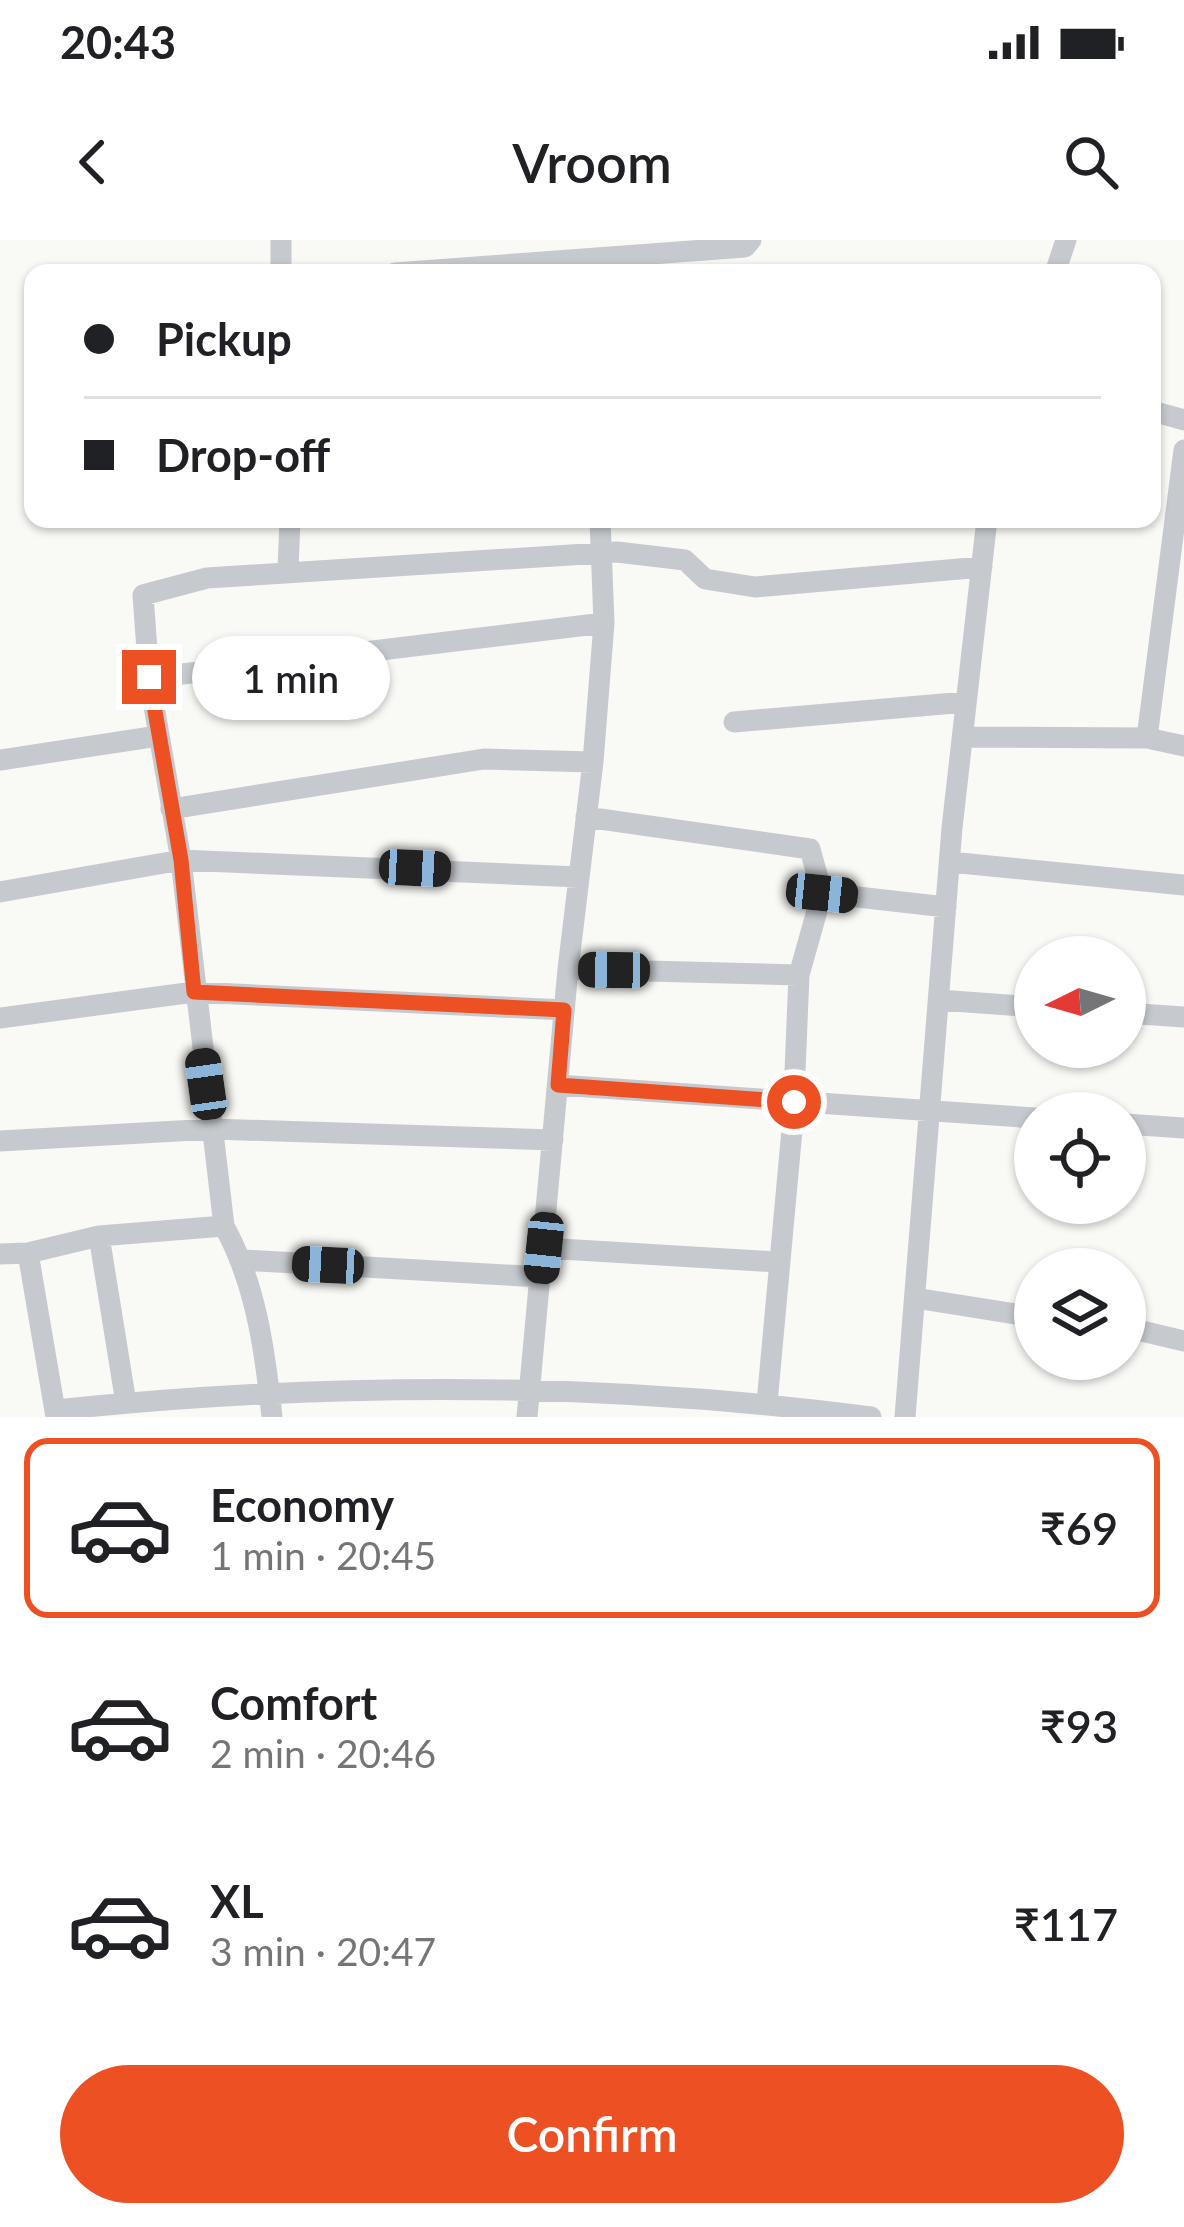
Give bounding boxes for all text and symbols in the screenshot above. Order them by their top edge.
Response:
text: 20:43 [60,15,176,69]
icon: back [60,129,126,195]
icon: search [1058,129,1124,195]
text: Vroom [512,130,672,195]
text: Pickup [156,312,292,366]
text: Drop-off [156,428,330,482]
callout: 1 min [191,635,389,719]
route end [122,650,176,704]
text: 1 min [243,655,339,701]
car [378,848,452,888]
car [784,871,860,915]
north arrow [1014,936,1146,1068]
map controls [1014,936,1146,1380]
car [578,951,650,989]
car [183,1046,229,1122]
route start [767,1075,821,1129]
button: locate [1014,1092,1146,1224]
car [522,1210,566,1286]
car [291,1245,365,1285]
button: layers [1014,1248,1146,1380]
icon: car [66,1474,174,1582]
text: Economy [210,1478,394,1532]
text: ₹69 [1040,1501,1118,1555]
text: 1 min · 20:45 [210,1532,436,1578]
icon: car [66,1672,174,1780]
text: Comfort [210,1676,377,1730]
text: ₹93 [1040,1699,1118,1753]
text: 2 min · 20:46 [210,1730,436,1776]
icon: car [66,1870,174,1978]
text: XL [210,1874,264,1928]
text: ₹117 [1014,1897,1118,1951]
text: 3 min · 20:47 [210,1928,436,1974]
button: Confirm [60,2065,1124,2203]

